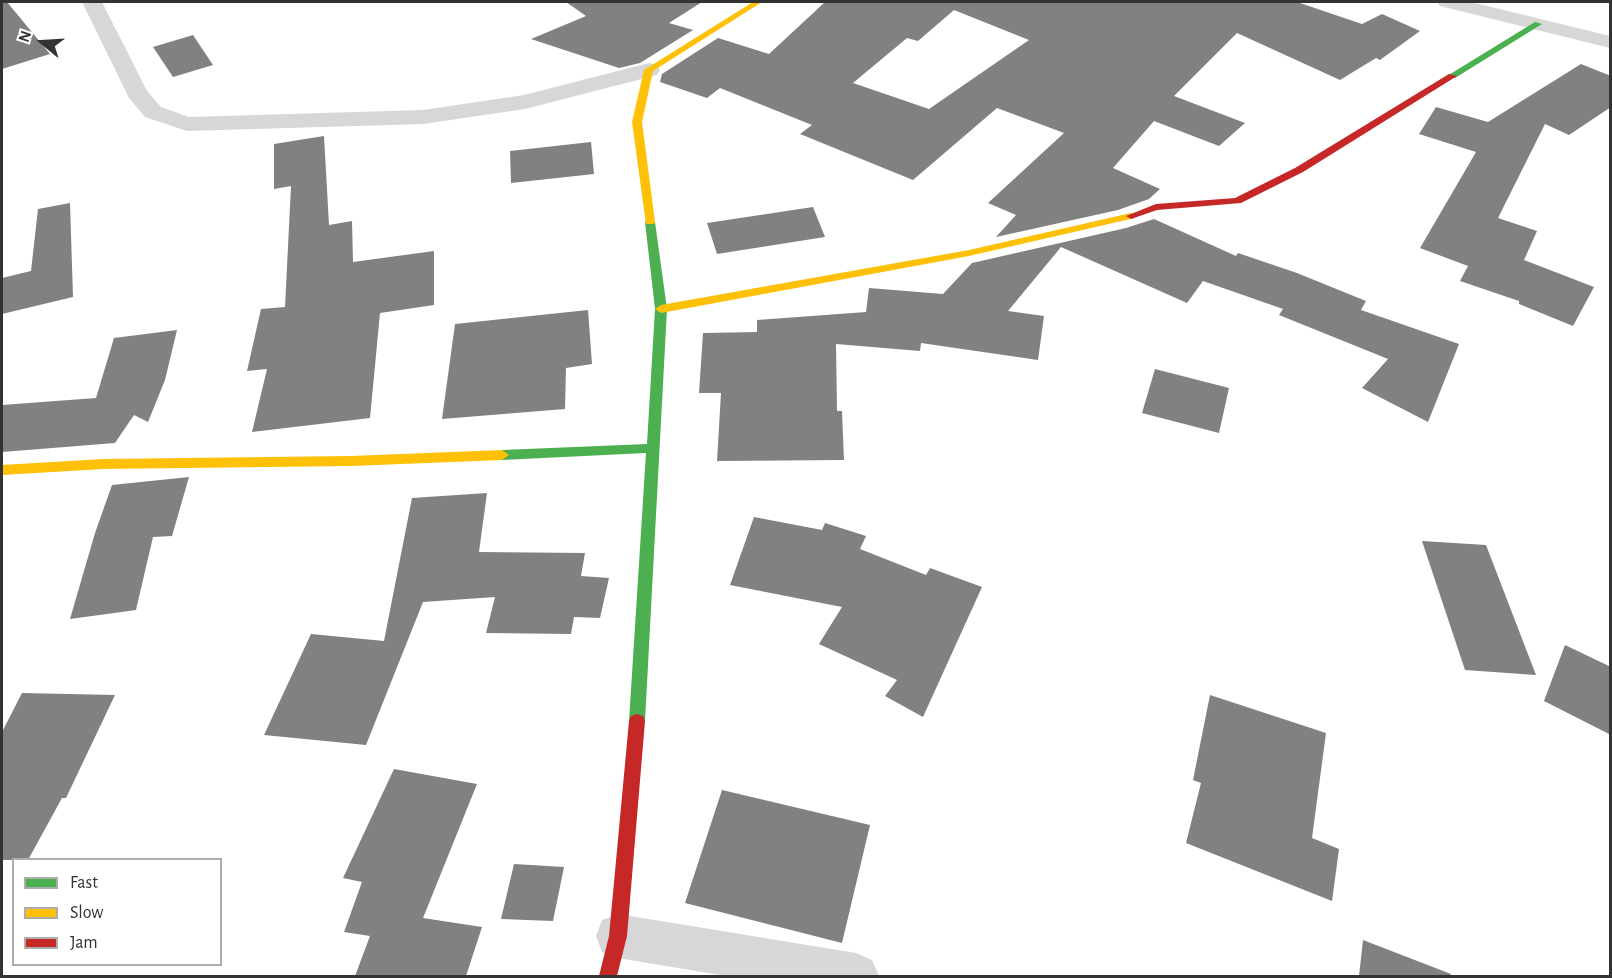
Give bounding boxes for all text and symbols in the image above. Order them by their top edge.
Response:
north arrow [12,12,72,72]
text: N [16,29,34,44]
legend [12,858,222,966]
text: Fast [70,874,98,892]
text: Slow [70,904,103,922]
text: Jam [70,934,98,952]

